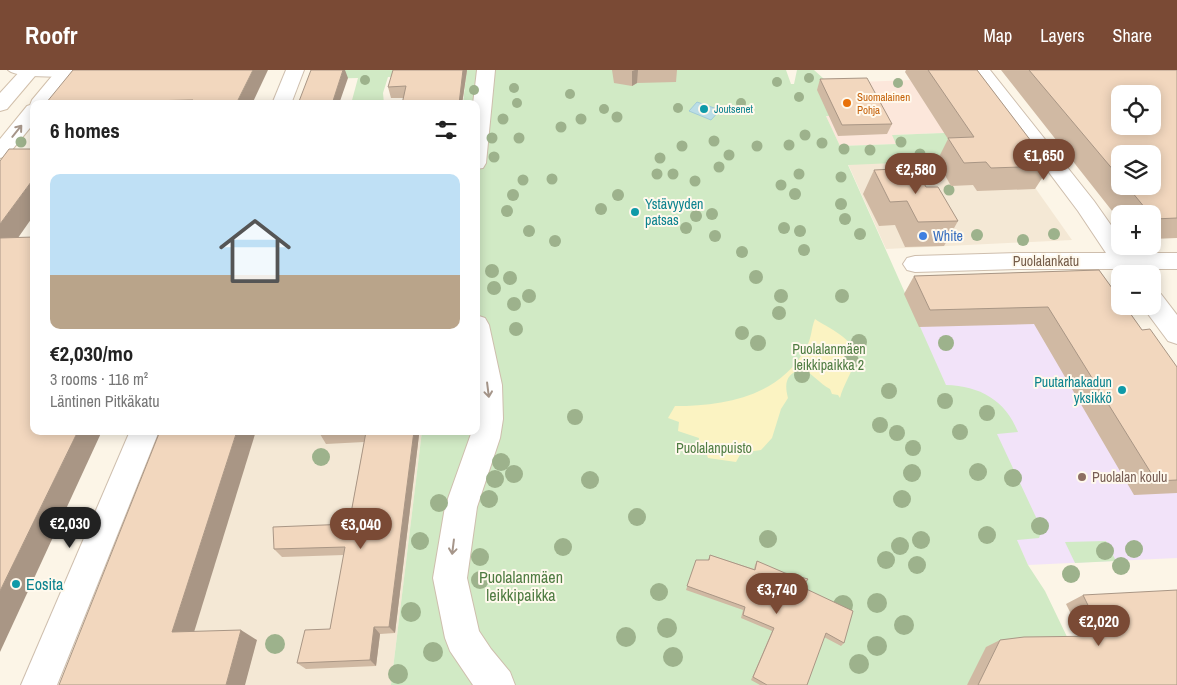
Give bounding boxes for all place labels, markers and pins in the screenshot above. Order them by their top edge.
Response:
place label: Suomalainen Pohja [857,90,910,117]
marker: Suomalainen Pohja [841,97,853,109]
place label: Joutsenet [714,102,754,116]
marker: Joutsenet [698,103,710,115]
pin: €1,650 [1003,138,1085,181]
pin: €2,580 [875,152,957,195]
place label: Ystävyyden patsas [645,195,704,229]
marker: Ystävyyden patsas [629,206,641,218]
place label: White [933,227,963,245]
marker: White [917,230,929,242]
place label: Puutarhakadun yksikkö [1034,373,1112,407]
marker: Puutarhakadun yksikkö [1116,384,1128,396]
place label: Puolalan koulu [1092,468,1167,486]
marker: Puolalan koulu [1076,471,1088,483]
pin: €2,030 [29,506,111,549]
pin: €3,040 [320,508,402,550]
pin: €3,740 [736,572,818,615]
place label: Eosita [26,573,64,595]
marker: Eosita [10,578,22,590]
pin: €2,020 [1058,604,1140,647]

